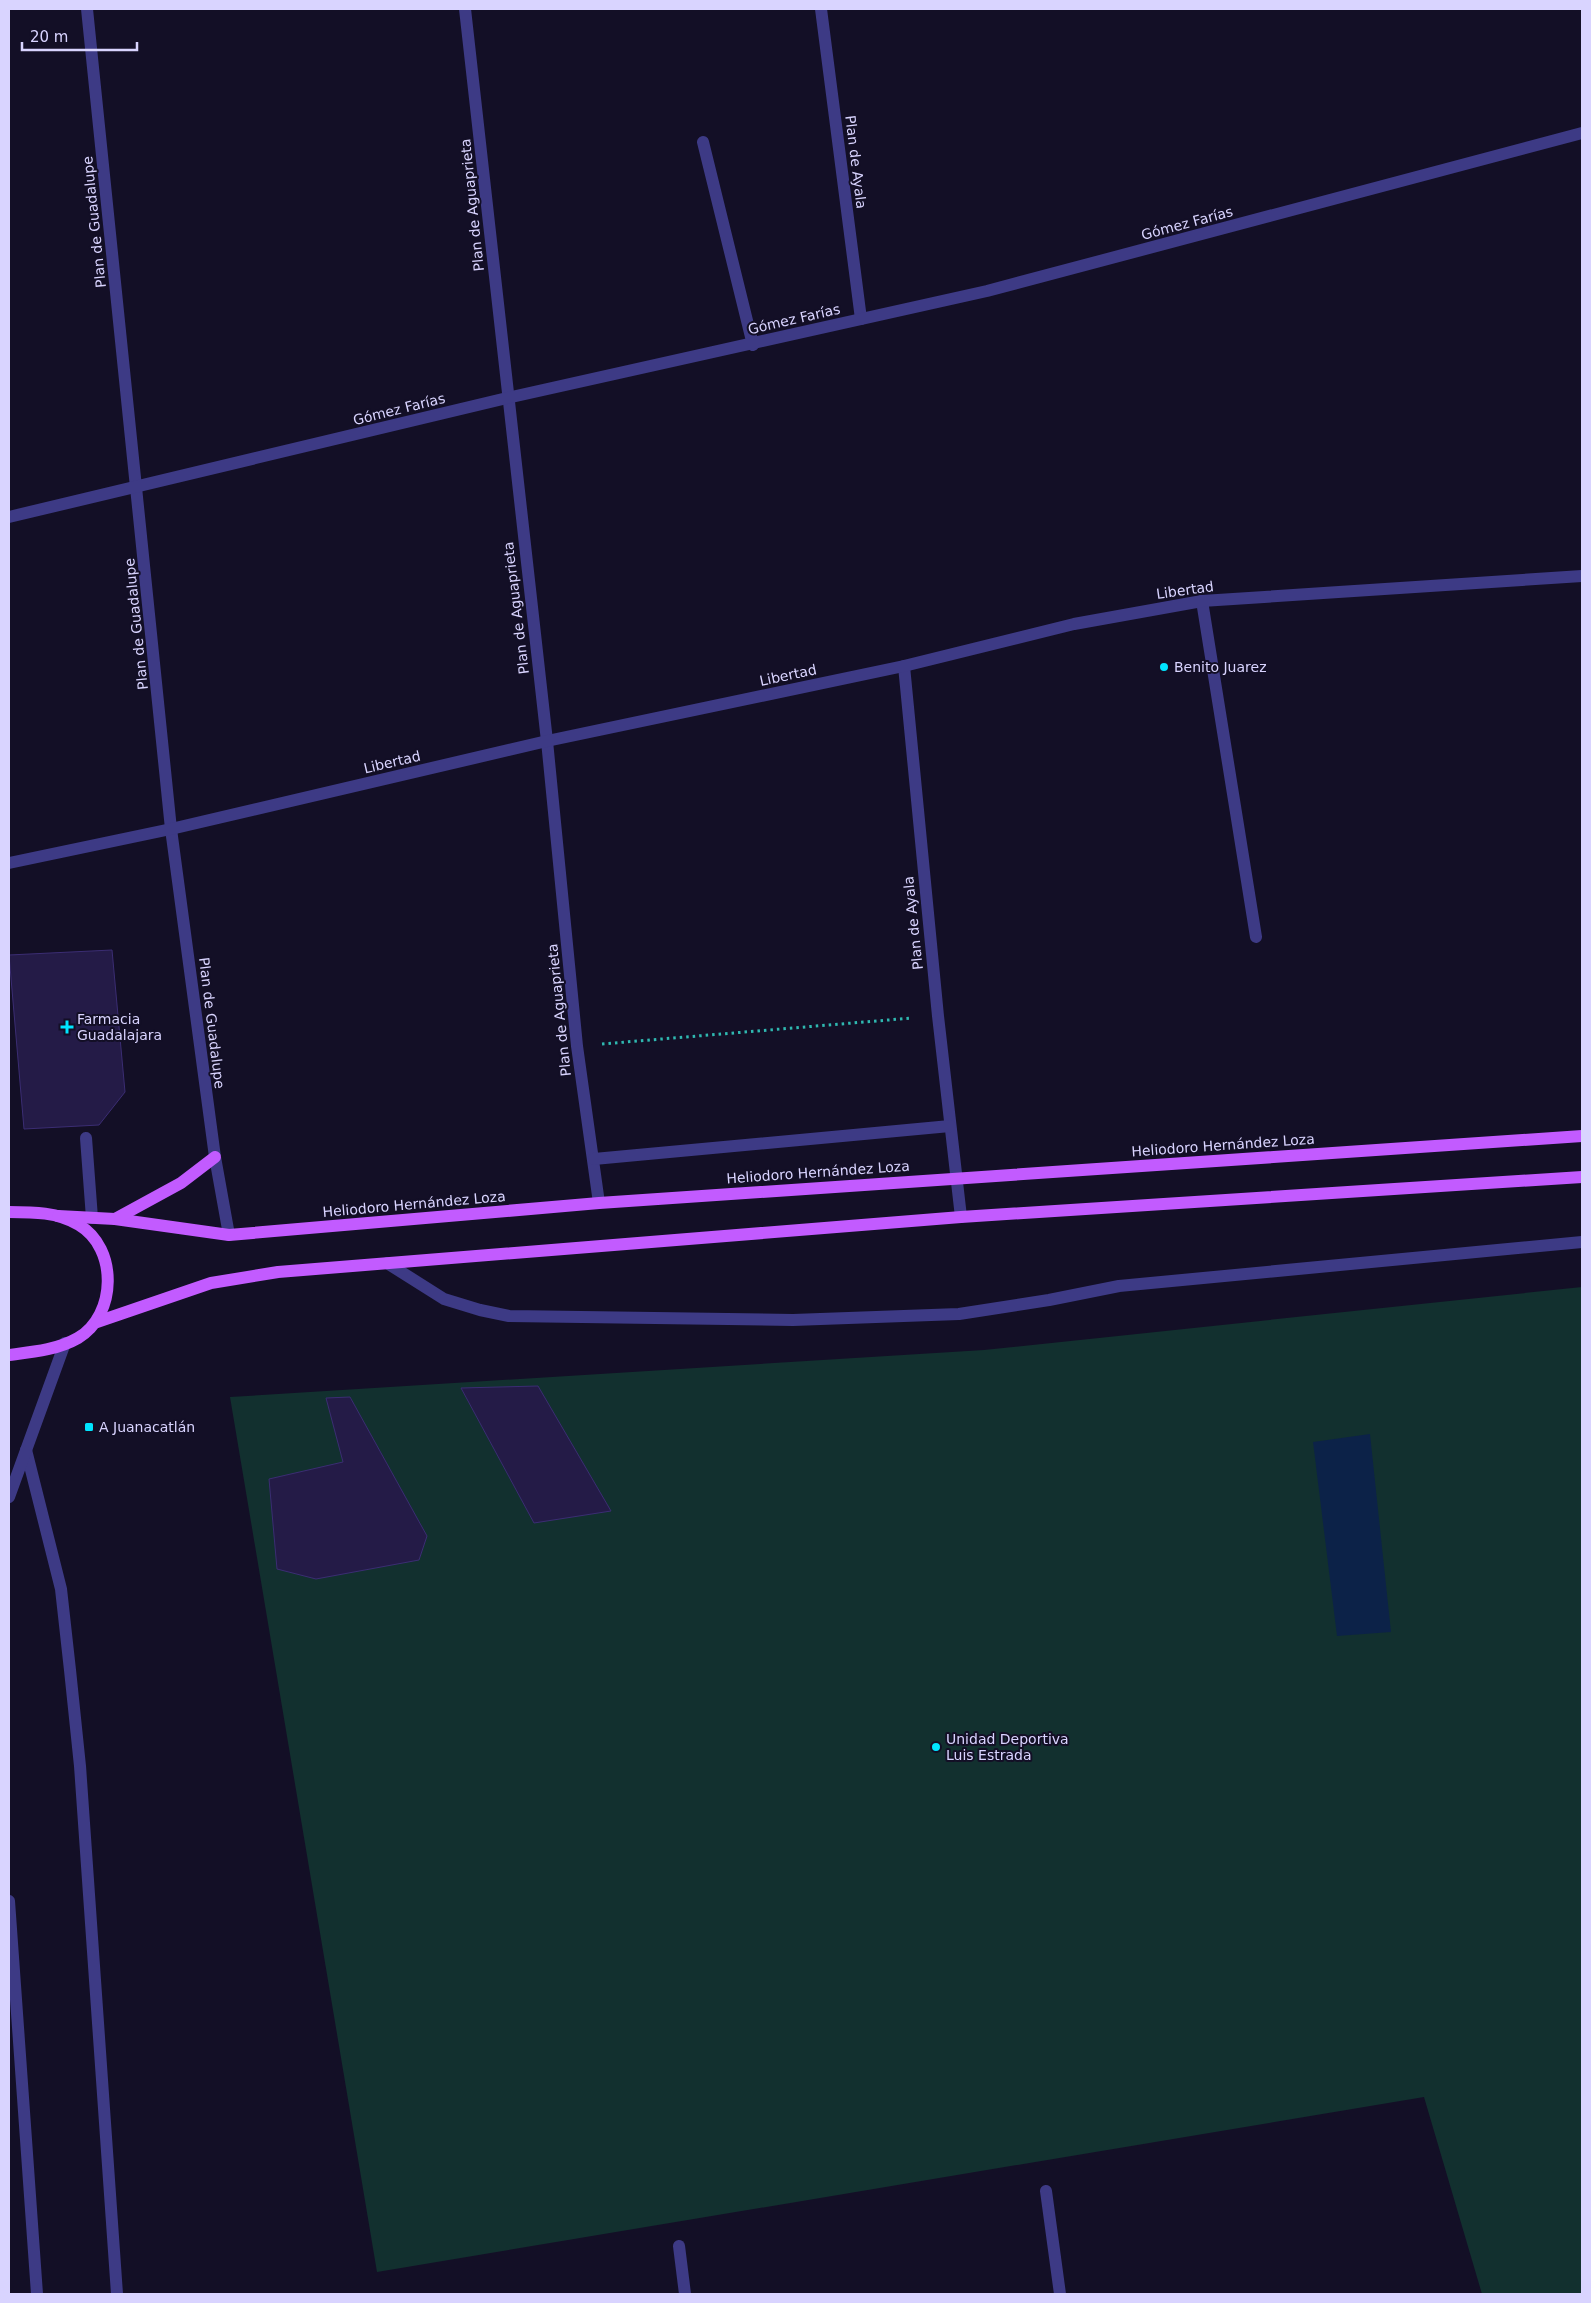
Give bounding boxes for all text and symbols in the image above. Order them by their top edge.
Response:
scale bar [22,20,138,52]
text: 20 m [30,28,68,46]
street label: Plan de Ayala [842,114,870,210]
street label: Plan de Aguaprieta [457,138,487,272]
street label: Plan de Guadalupe [79,155,109,289]
street label: Gómez Farías [1139,203,1235,243]
street label: Gómez Farías [746,301,842,337]
street label: Gómez Farías [351,390,447,428]
street label: Plan de Aguaprieta [500,541,532,675]
street label: Plan de Guadalupe [121,557,151,691]
street label: Libertad [1155,578,1215,602]
place label: Benito Juarez [1174,659,1266,675]
street label: Libertad [758,661,818,689]
marker: Benito Juarez [1158,661,1170,673]
street label: Libertad [362,748,422,776]
street label: Plan de Ayala [900,875,926,971]
street label: Plan de Aguaprieta [544,943,574,1077]
street label: Plan de Guadalupe [196,956,228,1090]
place label: Farmacia Guadalajara [77,1011,162,1043]
marker: Farmacia Guadalajara [61,1021,73,1033]
street label: Heliodoro Hernández Loza [1131,1131,1315,1159]
street label: Heliodoro Hernández Loza [726,1158,910,1186]
street label: Heliodoro Hernández Loza [322,1188,506,1220]
place label: A Juanacatlán [99,1419,195,1435]
marker: A Juanacatlán [83,1421,95,1433]
place label: Unidad Deportiva Luis Estrada [946,1731,1069,1763]
marker: Unidad Deportiva Luis Estrada [930,1741,942,1753]

